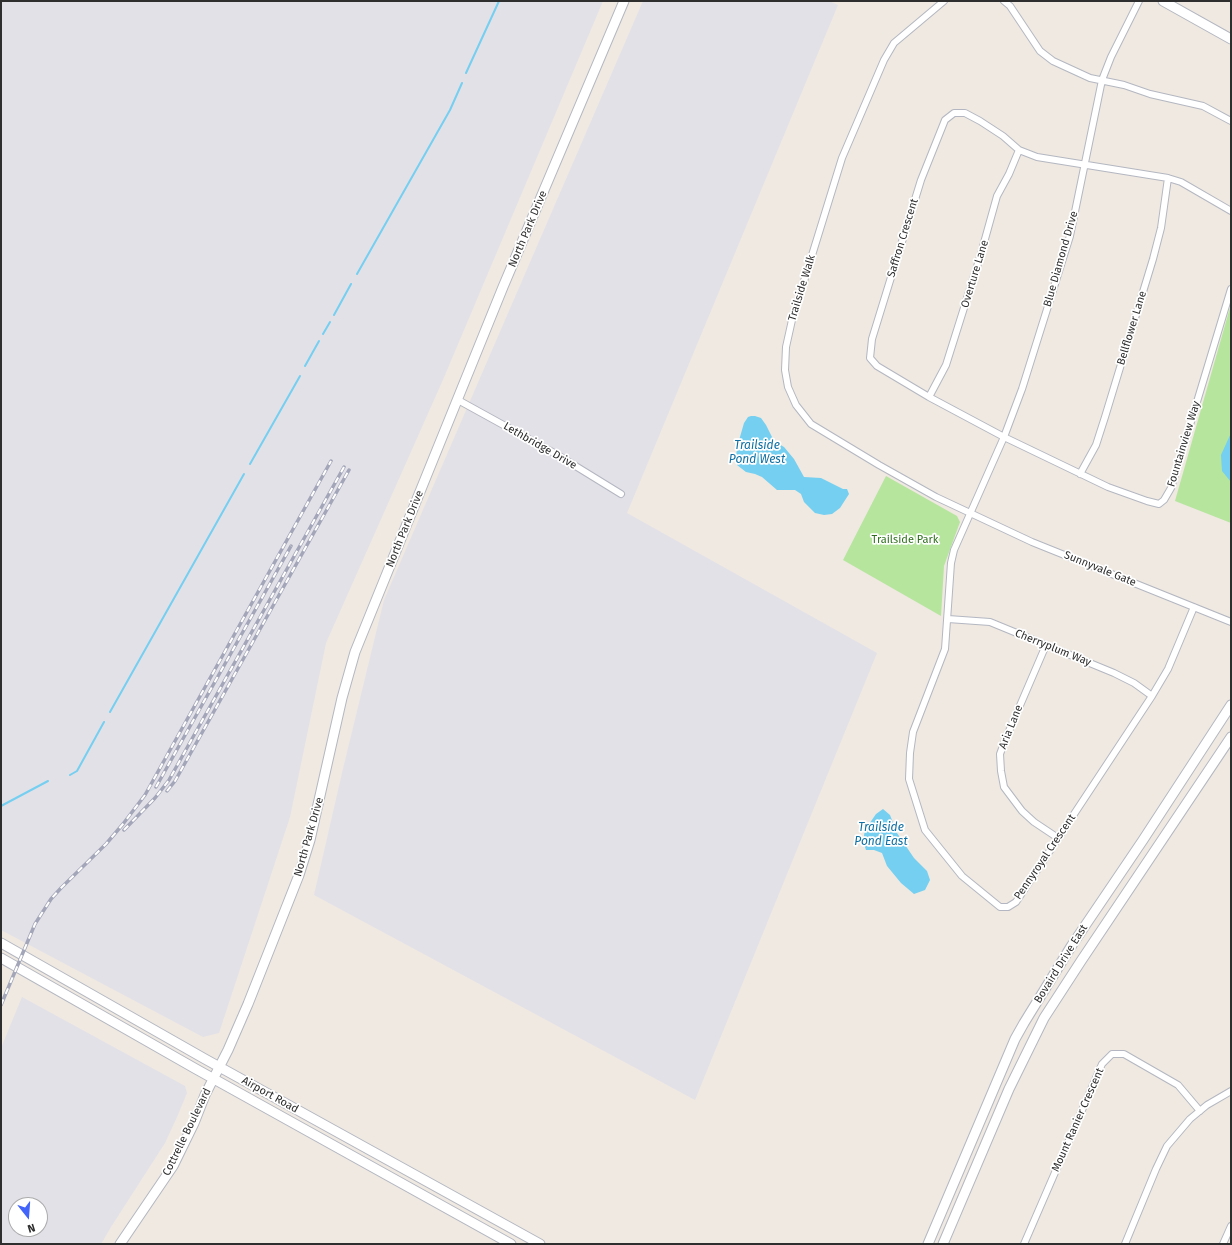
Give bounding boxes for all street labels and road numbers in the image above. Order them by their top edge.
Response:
street label: North Park Drive [506,189,550,269]
street label: Saffron Crescent [885,197,921,279]
street label: Blue Diamond Drive [1041,210,1081,308]
street label: Overture Lane [958,238,992,310]
street label: Trailside Walk [786,253,818,323]
street label: Bellflower Lane [1114,289,1150,367]
street label: Fountainview Way [1165,400,1203,488]
street label: Lethbridge Drive [501,420,579,472]
street label: North Park Drive [384,489,426,569]
street label: Sunnyvale Gate [1062,549,1138,589]
street label: Cherryplum Way [1013,627,1093,669]
street label: Aria Lane [996,703,1026,751]
street label: North Park Drive [291,796,327,878]
street label: Pennyroyal Crescent [1011,812,1079,902]
street label: Bovaird Drive East [1031,922,1091,1006]
street label: Mount Ranier Crescent [1049,1066,1107,1174]
street label: Airport Road [239,1074,301,1116]
street label: Cottrelle Boulevard [160,1086,214,1178]

